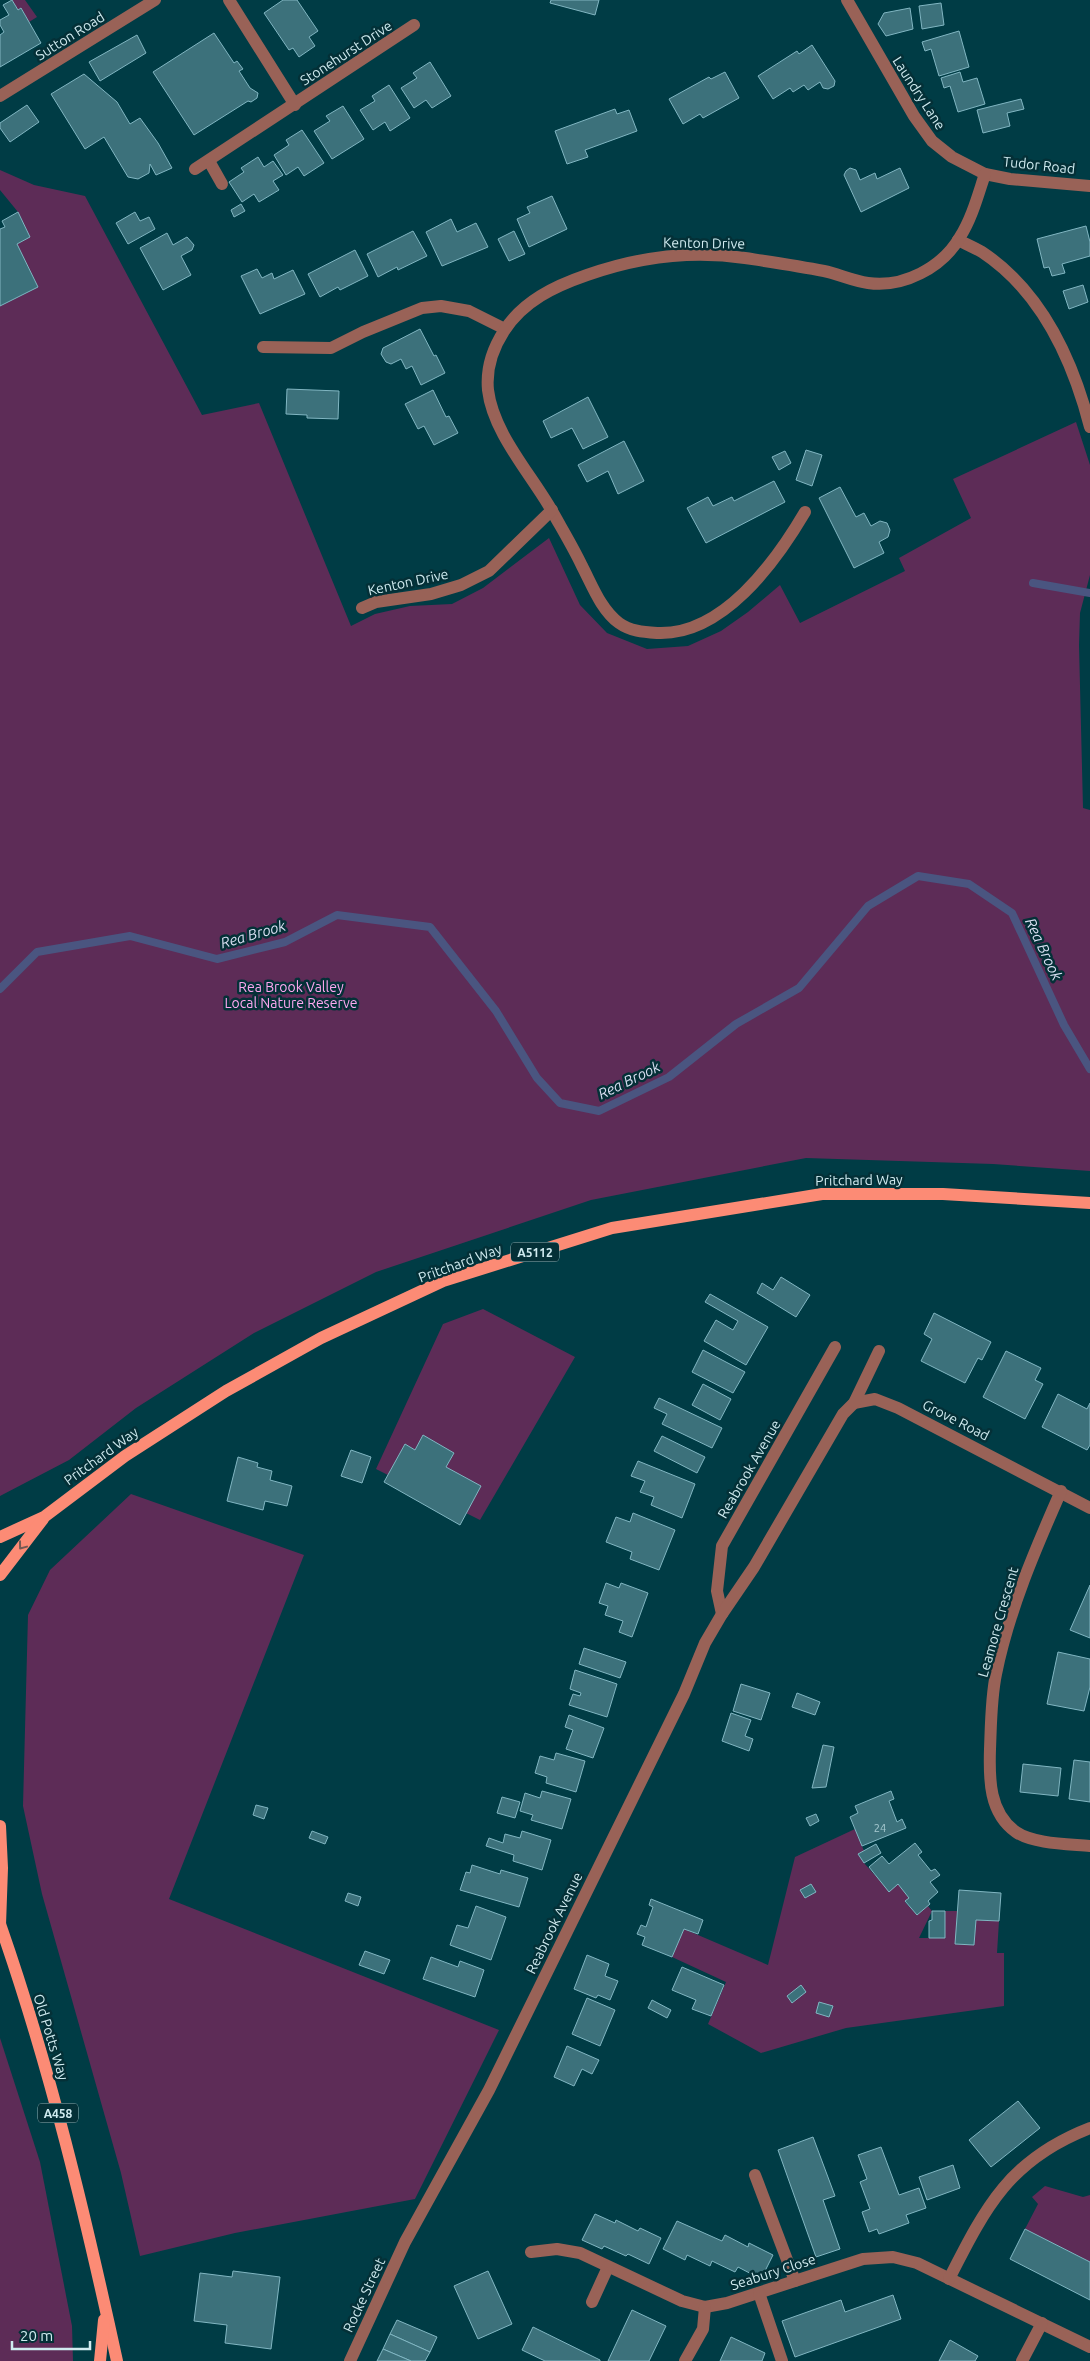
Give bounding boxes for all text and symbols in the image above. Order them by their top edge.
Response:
street label: Sutton Road [33,9,107,63]
street label: Stonehurst Drive [297,17,395,89]
street label: Laundry Lane [889,53,949,133]
street label: Tudor Road [1002,153,1076,177]
street label: Kenton Drive [663,234,745,252]
street label: Kenton Drive [366,566,450,598]
water label: Rea Brook [1022,915,1066,983]
water label: Rea Brook [218,917,288,951]
park label: Rea Brook Valley Local Nature Reserve [224,979,358,1011]
water label: Rea Brook [595,1058,663,1102]
street label: Pritchard Way [815,1171,903,1189]
street label: Pritchard Way [416,1240,504,1285]
road number: A5112 [511,1242,559,1262]
street label: Grove Road [920,1396,992,1444]
street label: Reabrook Avenue [714,1417,784,1521]
street label: Pritchard Way [61,1424,141,1488]
one-way arrow [19,1540,28,1550]
street label: Leamore Crescent [975,1565,1022,1679]
house number: 24 [874,1822,886,1834]
street label: Reabrook Avenue [522,1870,586,1976]
street label: Old Potts Way [30,1992,72,2082]
road number: A458 [38,2104,78,2122]
street label: Seabury Close [729,2251,817,2293]
street label: Rocke Street [340,2255,388,2335]
scale bar [12,2318,90,2350]
text: 20 m [20,2327,53,2344]

